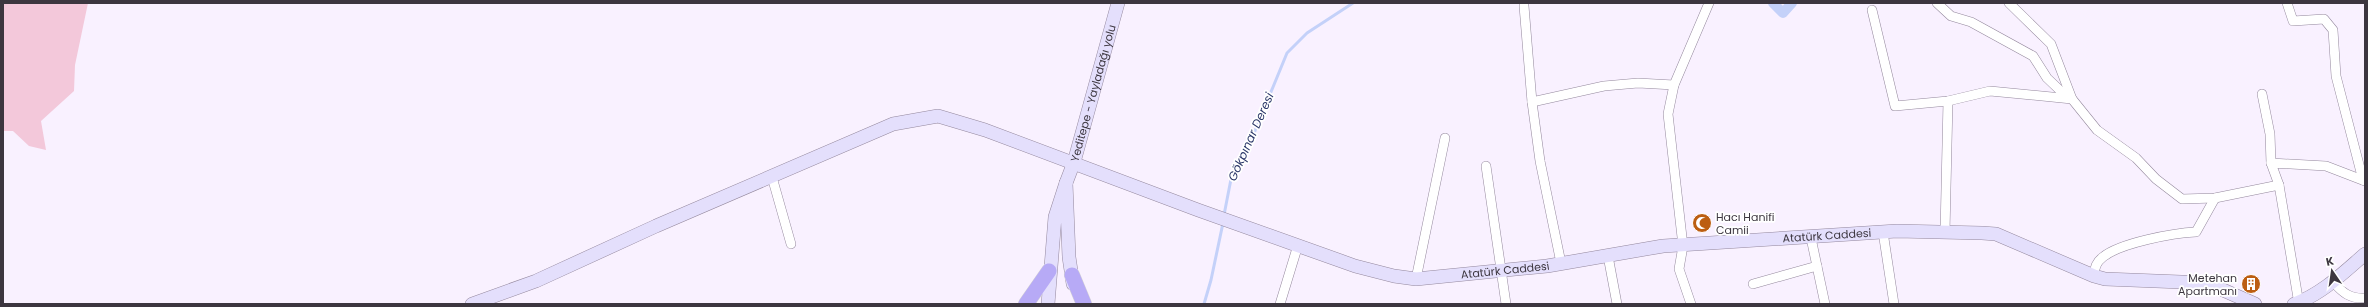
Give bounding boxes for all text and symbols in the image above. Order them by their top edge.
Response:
street label: Yeditepe - Yayladağı yolu [1066,23,1120,163]
water label: Gökpınar Deresi [1223,89,1278,184]
place label: Hacı Hanifi Camii [1716,209,1775,238]
mosque icon: Hacı Hanifi Camii [1691,212,1713,234]
street label: Atatürk Caddesi [1782,225,1872,246]
north arrow [2312,251,2352,291]
text: K [2324,253,2336,270]
street label: Atatürk Caddesi [1460,258,1551,283]
place label: Metehan Apartmanı [2178,270,2237,299]
building icon: Metehan Apartmanı [2240,273,2262,295]

